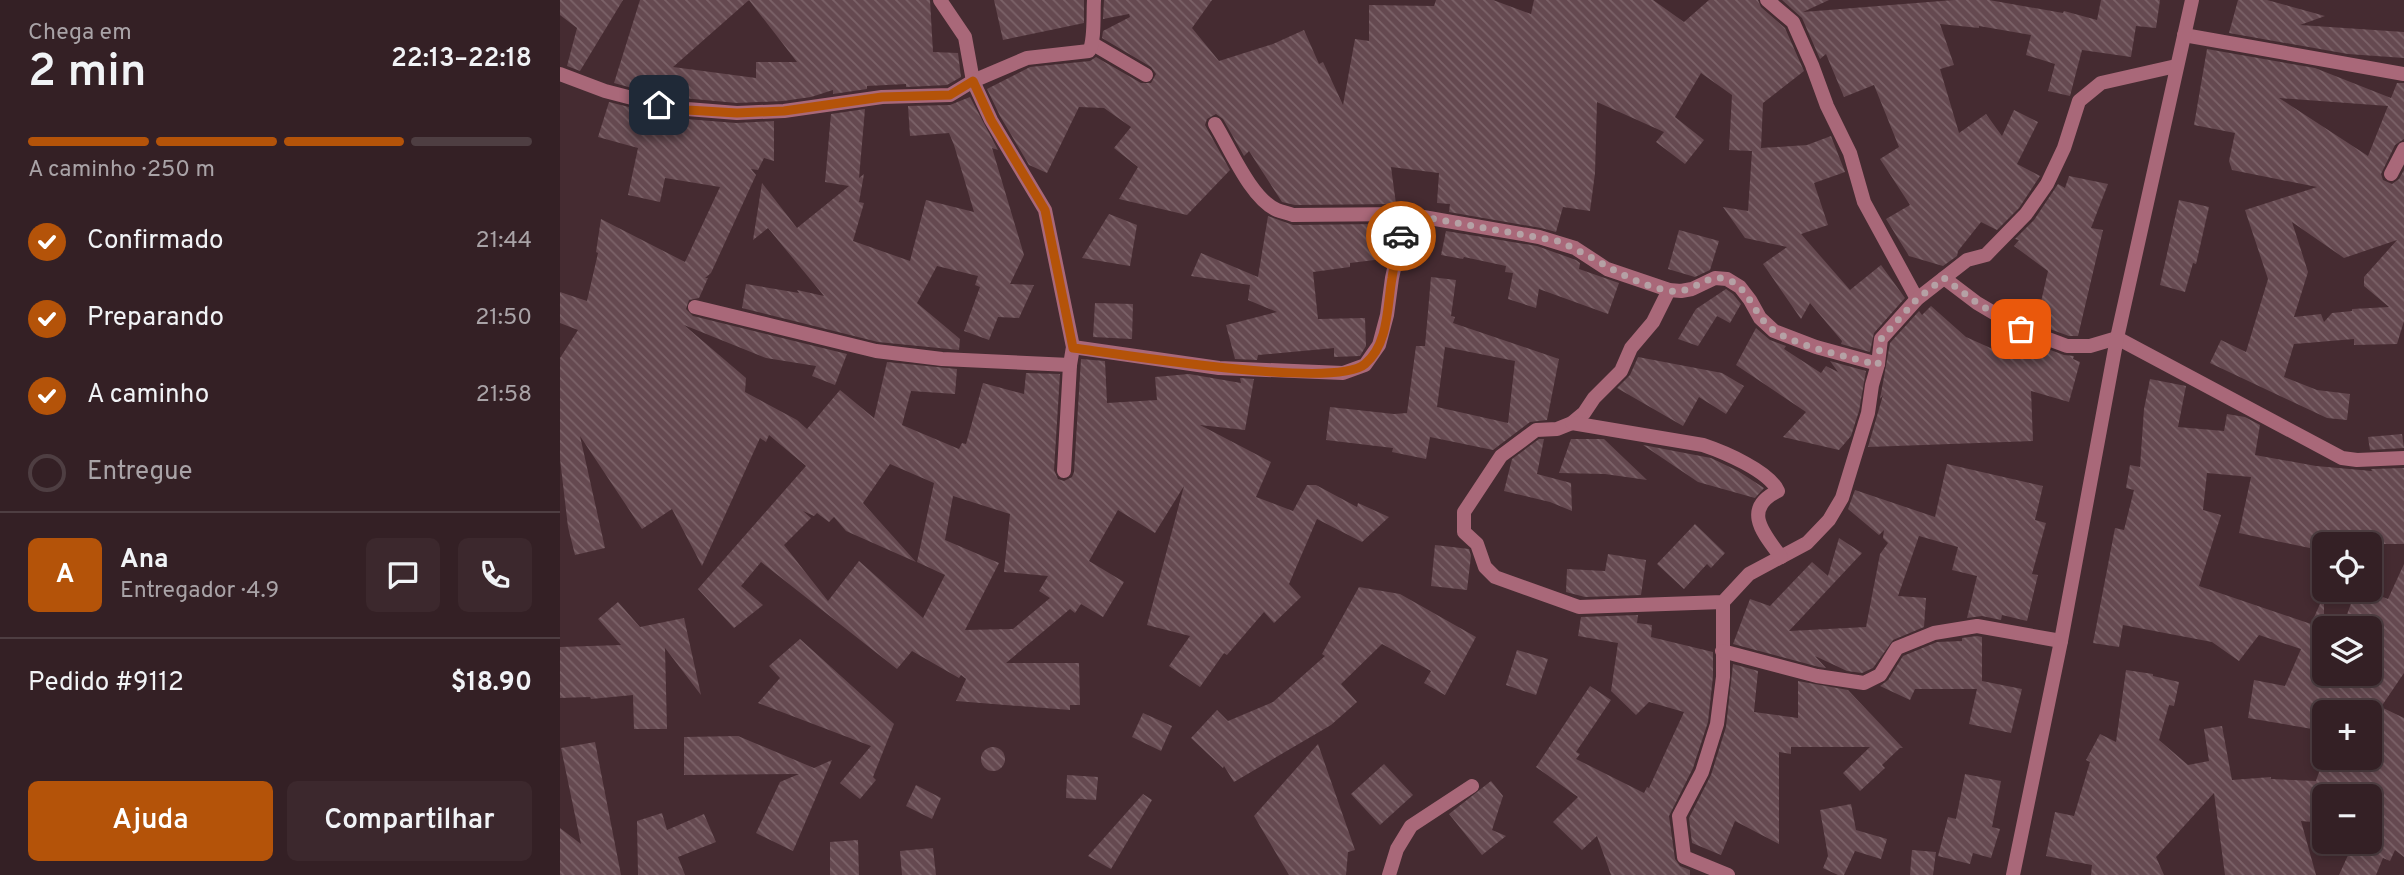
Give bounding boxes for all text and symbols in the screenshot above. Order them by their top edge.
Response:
text: Chega em [28,19,132,48]
text: 22:13–22:18 [391,43,532,76]
text: 2 min [28,44,147,103]
pin [629,75,689,135]
icon: home [640,86,678,124]
text: A caminho · 250 m [28,156,215,185]
courier [1366,201,1436,271]
icon: car [1382,217,1420,255]
icon: check [28,223,66,261]
text: Confirmado [87,225,224,258]
text: 21:44 [476,227,532,256]
pin [1991,299,2051,359]
icon: check [28,300,66,338]
text: Preparando [87,302,224,335]
text: 21:50 [475,304,532,333]
icon: bag [2002,310,2040,348]
icon: check [28,377,66,415]
text: A caminho [87,379,209,412]
text: 21:58 [476,381,532,410]
text: Entregue [87,456,193,489]
map controls [2312,532,2382,854]
button: locate [2312,532,2382,602]
button: chat [366,538,440,612]
button: phone [458,538,532,612]
text: Ana [120,544,169,577]
text: A [56,559,74,592]
text: Entregador · 4.9 [120,577,279,606]
button: layers [2312,616,2382,686]
text: Pedido #9112 [28,667,184,700]
text: $18.90 [451,667,532,700]
button: + [2312,700,2382,770]
button: Ajuda [28,781,273,861]
button: Compartilhar [287,781,532,861]
button: − [2312,784,2382,854]

